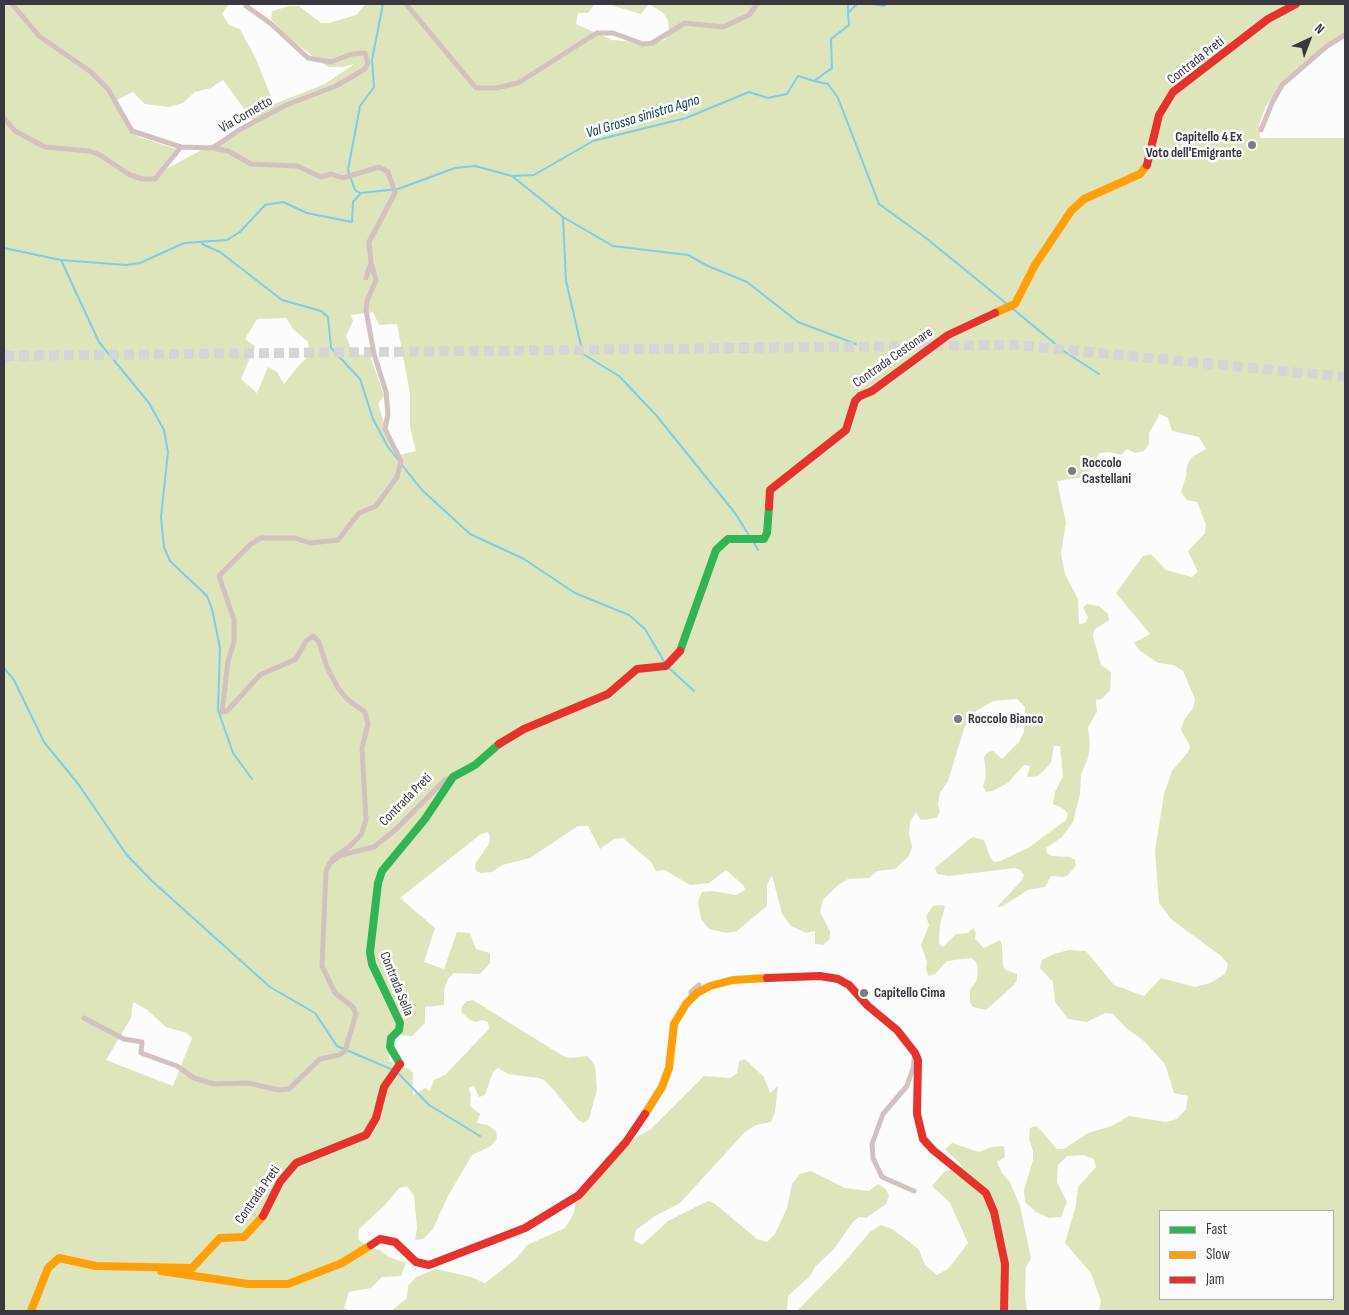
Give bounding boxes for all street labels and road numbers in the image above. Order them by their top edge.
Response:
street label: Contrada Preti [1164,34,1228,88]
street label: Via Cornetto [216,93,276,137]
street label: Contrada Cestonare [850,324,936,392]
street label: Contrada Preti [376,770,436,830]
street label: Contrada Sella [376,949,416,1019]
street label: Contrada Preti [232,1162,284,1228]

